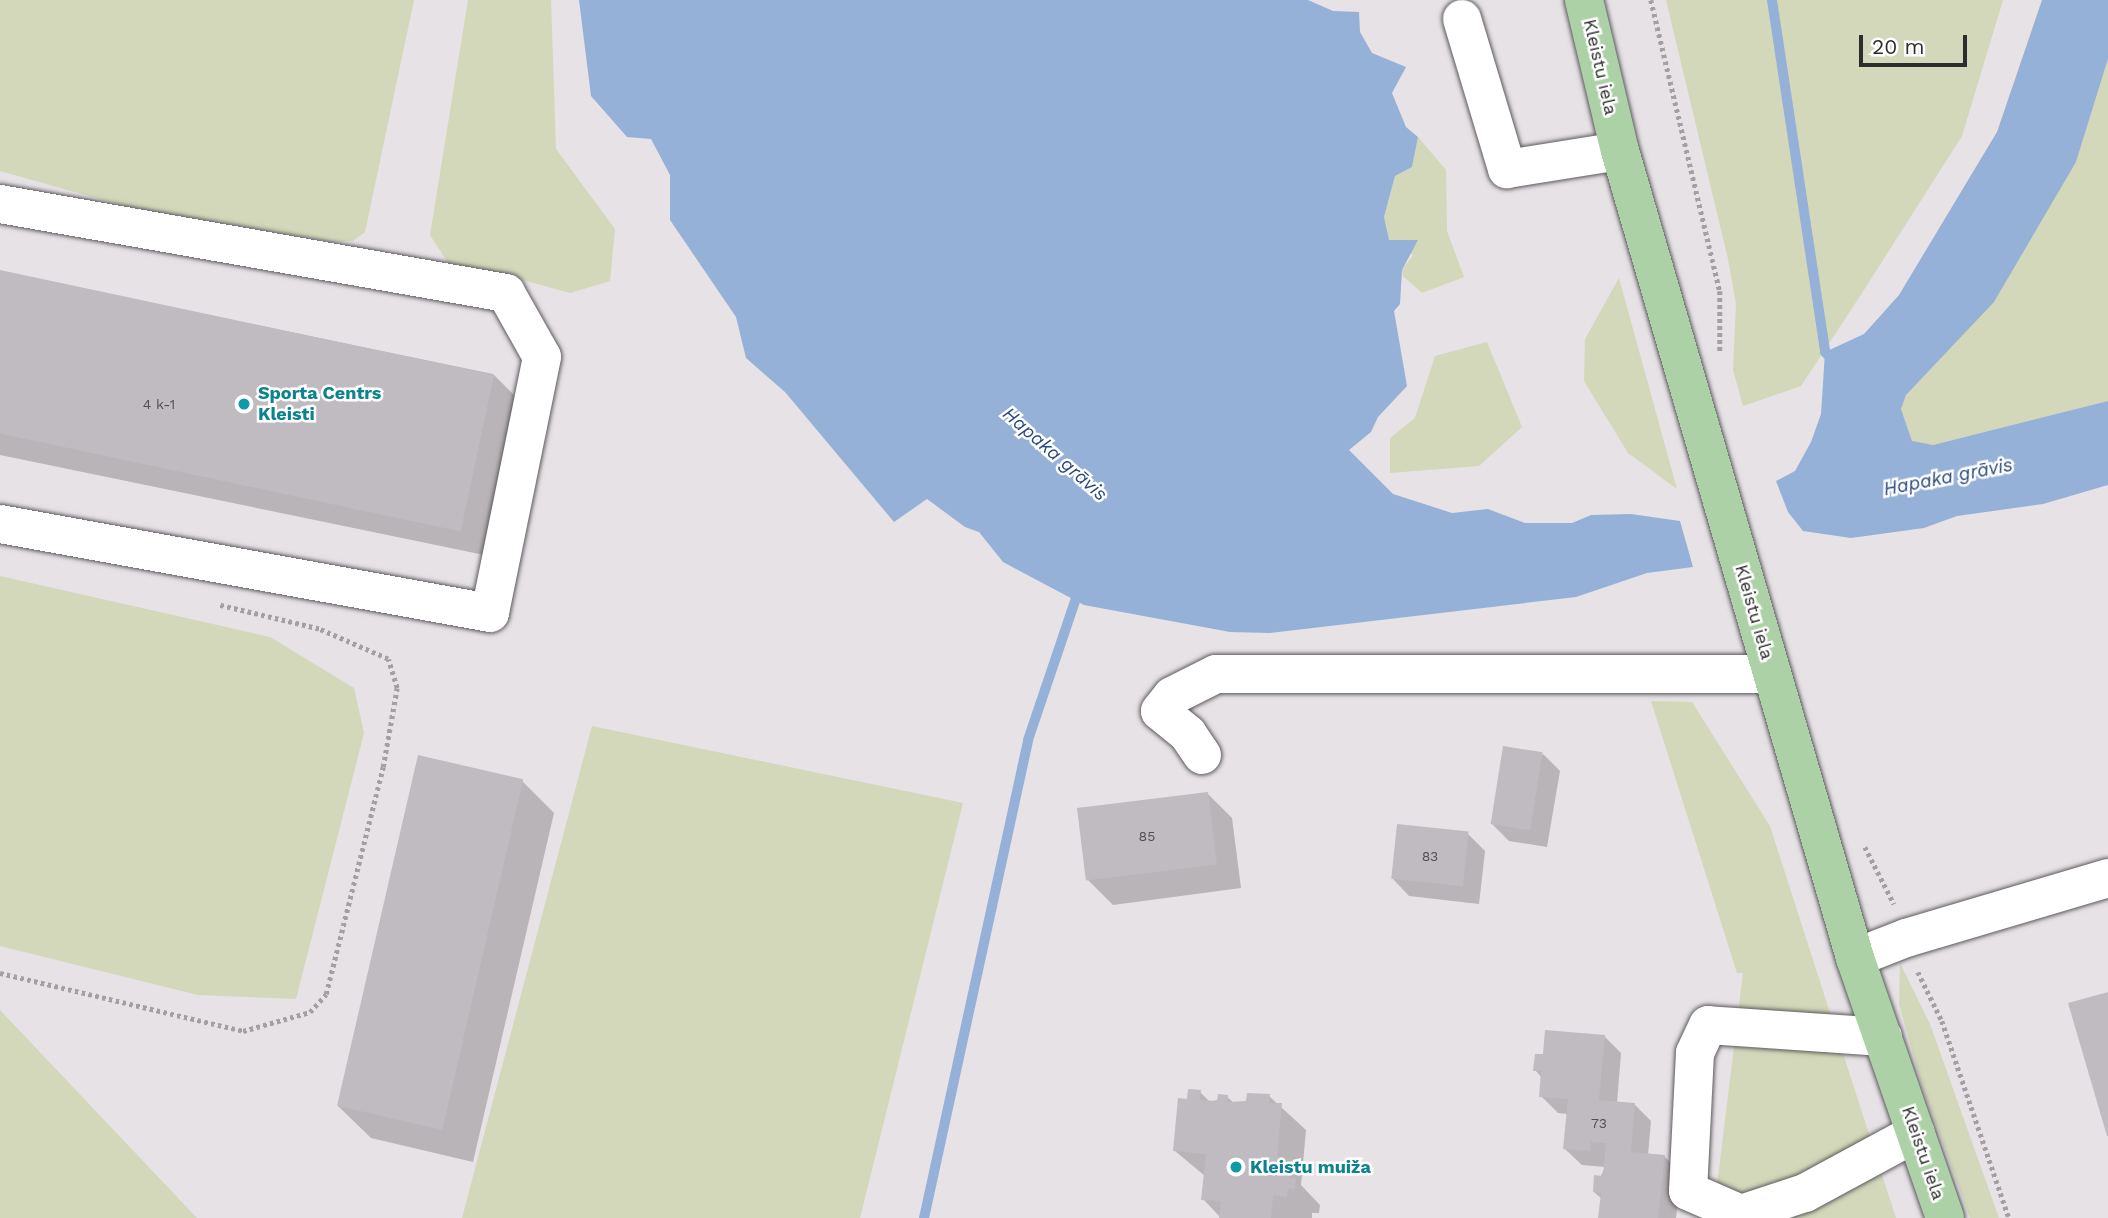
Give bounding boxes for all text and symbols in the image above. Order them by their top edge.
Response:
street label: Kleistu iela [1578,17,1622,117]
scale bar [1863,21,1972,65]
text: 20 m [1872,34,1924,59]
place label: Sporta Centrs Kleisti [258,383,382,426]
house number: 4 k-1 [143,396,175,412]
marker: Sporta Centrs Kleisti [236,396,252,412]
water label: Hapaka grāvis [998,402,1112,506]
water label: Hapaka grāvis [1882,453,2014,501]
street label: Kleistu iela [1730,562,1778,662]
house number: 85 [1139,828,1155,844]
house number: 83 [1422,848,1438,864]
street label: Kleistu iela [1897,1103,1949,1203]
house number: 73 [1591,1115,1607,1131]
place label: Kleistu muiža [1250,1156,1371,1178]
marker: Kleistu muiža [1228,1159,1244,1175]

